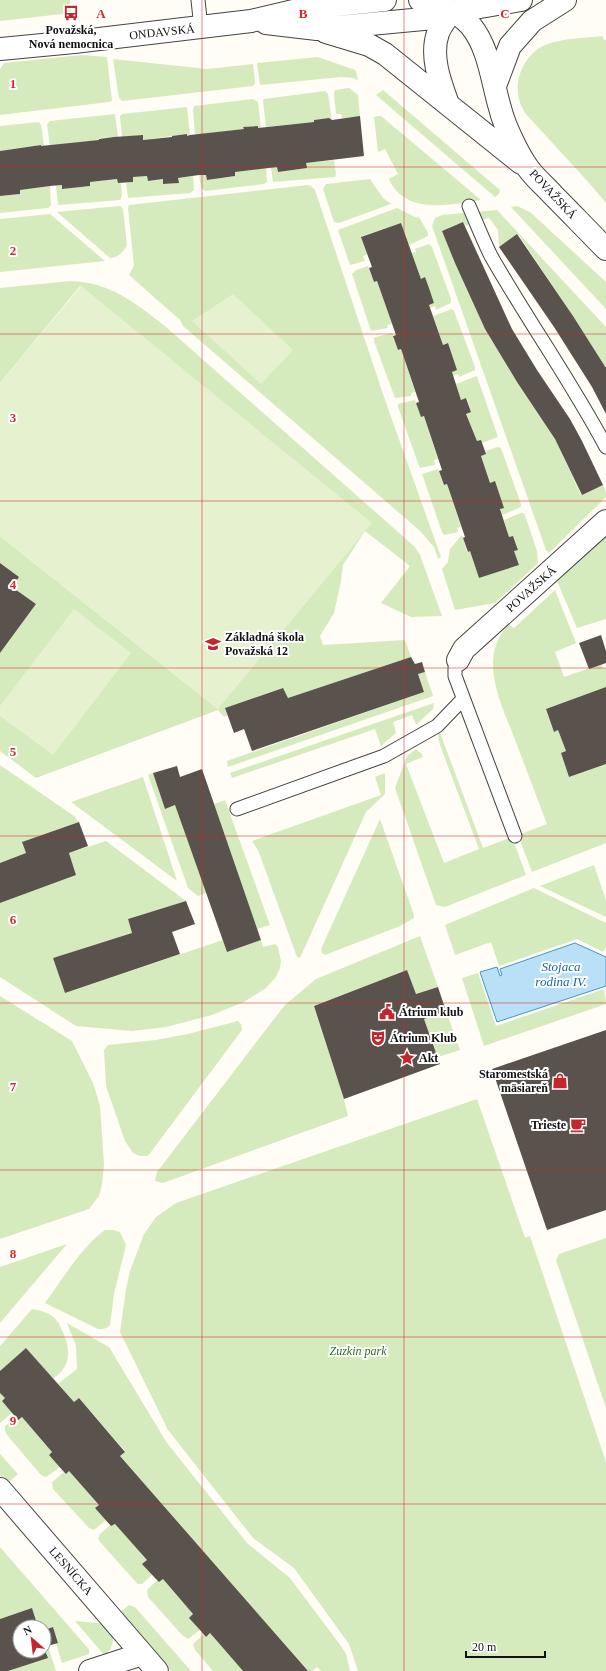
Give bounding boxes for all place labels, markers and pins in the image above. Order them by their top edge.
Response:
bus stop icon: Považská, Nová nemocnica [62,4,80,22]
place label: Považská, Nová nemocnica [29,23,113,51]
place label: Základná škola Považská 12 [225,630,304,658]
school or university icon: Základná škola Považská 12 [204,635,222,653]
public building icon: Átrium klub [378,1003,396,1021]
place label: Átrium klub [399,1005,464,1019]
theatre icon: Átrium Klub [369,1029,387,1047]
place label: Átrium Klub [390,1031,457,1045]
place icon: Akt [398,1049,416,1067]
place label: Akt [419,1051,438,1065]
place label: Staromestská mäsiareň [479,1067,548,1095]
shop icon: Staromestská mäsiareň [551,1072,569,1090]
cafe icon: Trieste [569,1116,587,1134]
place label: Trieste [531,1118,567,1132]

